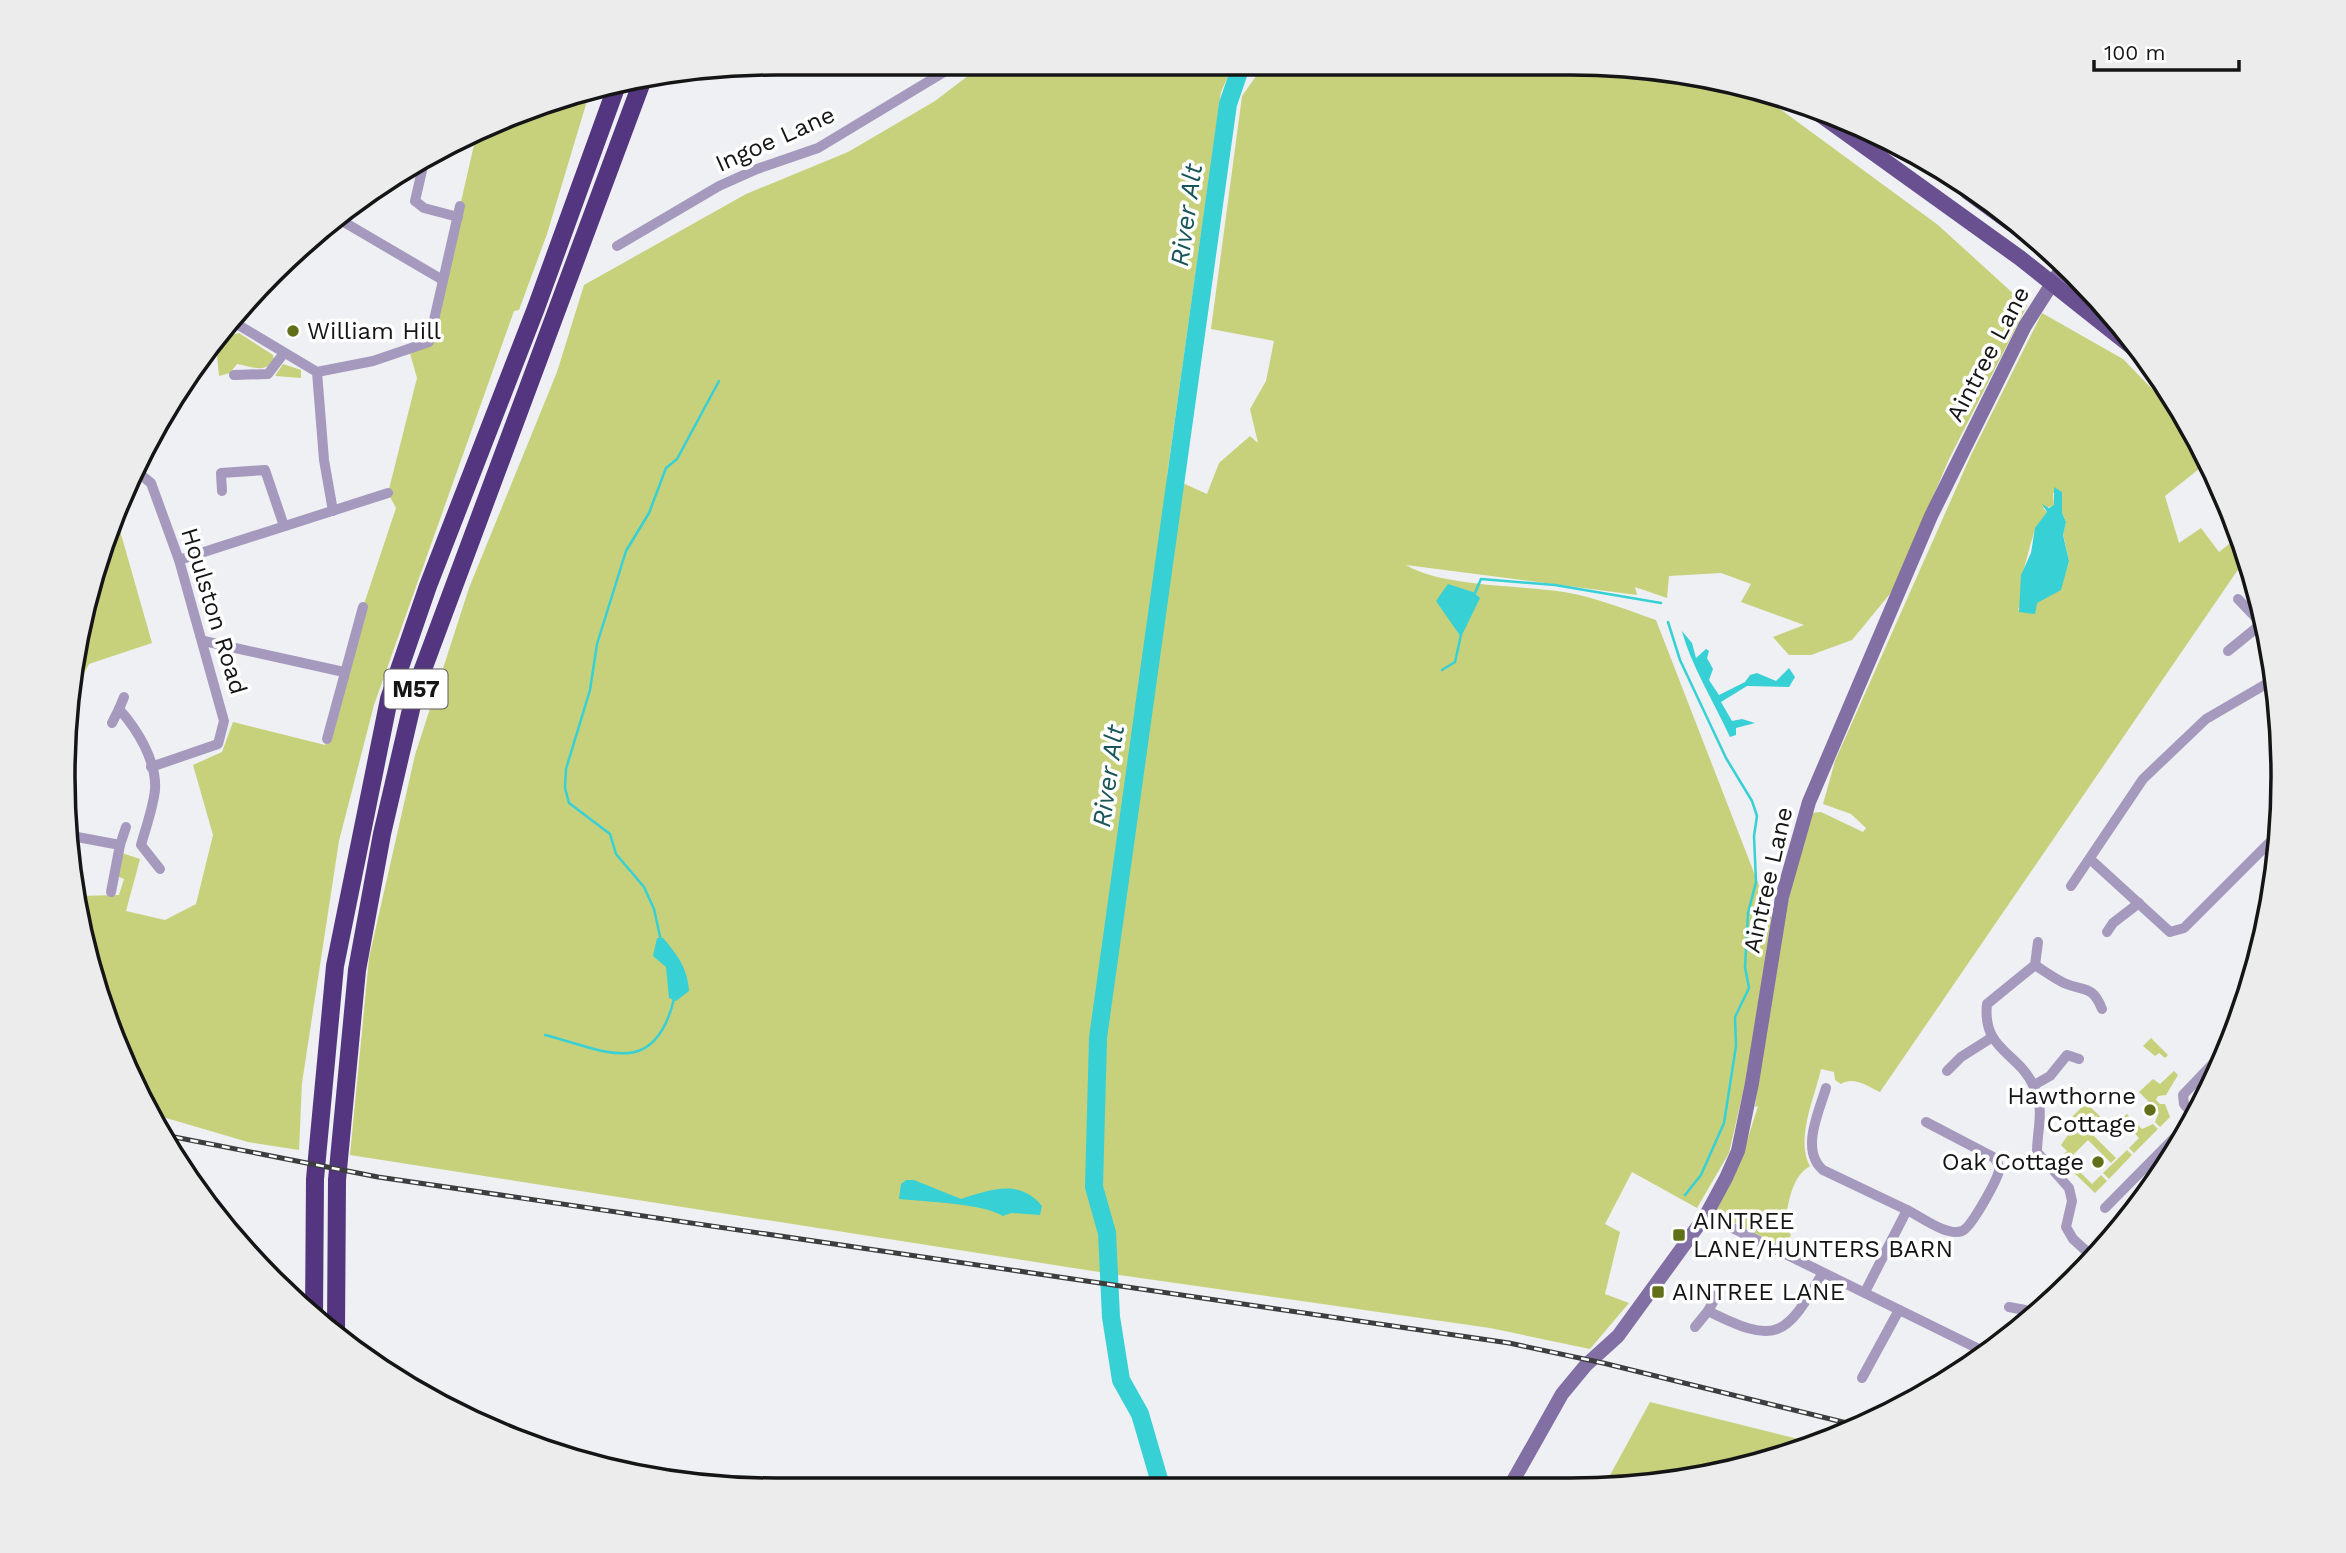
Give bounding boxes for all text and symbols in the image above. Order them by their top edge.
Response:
scale bar [2094,28,2239,72]
text: 100 m [2104,40,2166,65]
street label: Ingoe Lane [711,100,839,178]
water label: River Alt [1164,161,1208,268]
street label: Aintree Lane [1941,282,2035,426]
place label: William Hill [307,317,442,345]
marker: William Hill [285,323,301,339]
street label: Houlston Road [175,524,253,698]
road number: M57 [384,670,448,708]
water label: River Alt [1086,722,1130,829]
street label: Aintree Lane [1738,804,1798,956]
place label: Hawthorne Cottage [2007,1082,2136,1138]
marker: Hawthorne Cottage [2142,1102,2158,1118]
place label: Oak Cottage [1942,1148,2084,1176]
marker: Oak Cottage [2090,1154,2106,1170]
place label: AINTREE LANE/HUNTERS BARN [1693,1207,1953,1263]
marker: AINTREE LANE/HUNTERS BARN [1671,1227,1687,1243]
place label: AINTREE LANE [1672,1278,1845,1306]
marker: AINTREE LANE [1650,1284,1666,1300]

